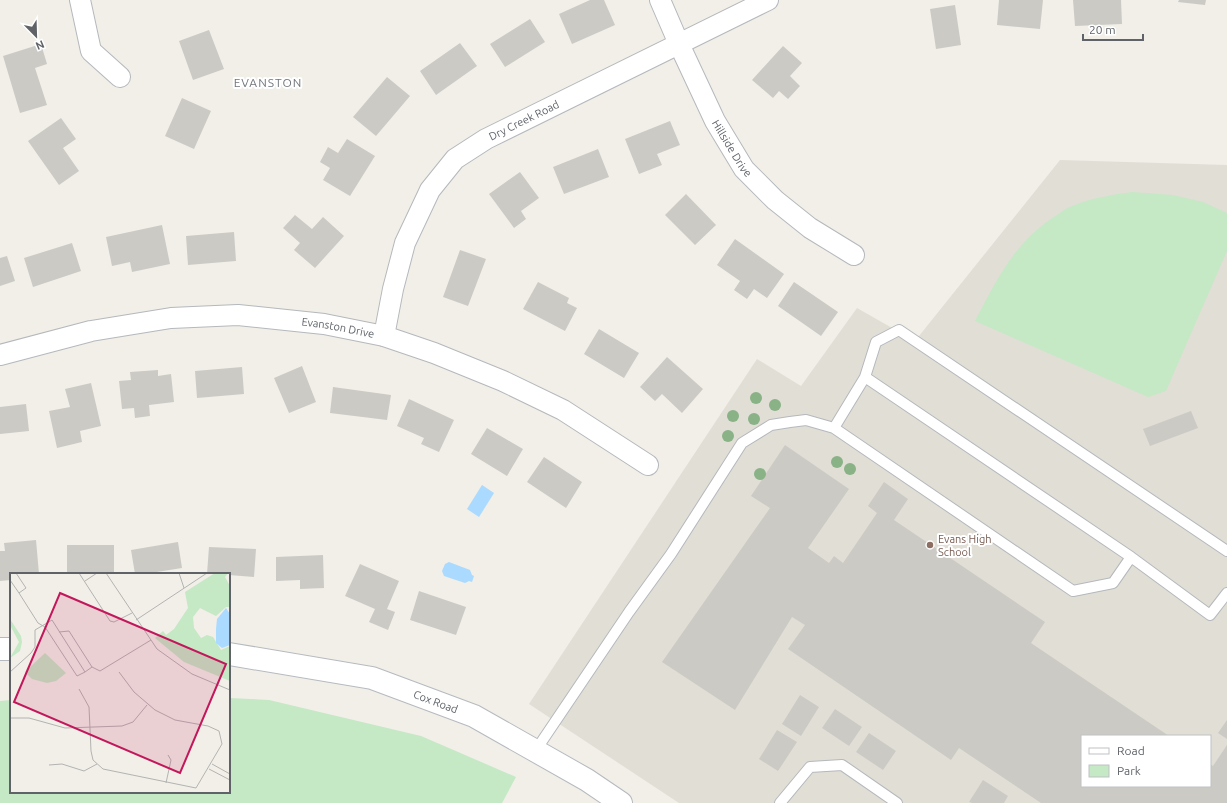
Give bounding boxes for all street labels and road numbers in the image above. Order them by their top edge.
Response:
street label: Dry Creek Road [487,98,561,143]
street label: Hillside Drive [710,118,754,179]
street label: Evanston Drive [301,316,375,340]
street label: Cox Road [412,688,460,715]

